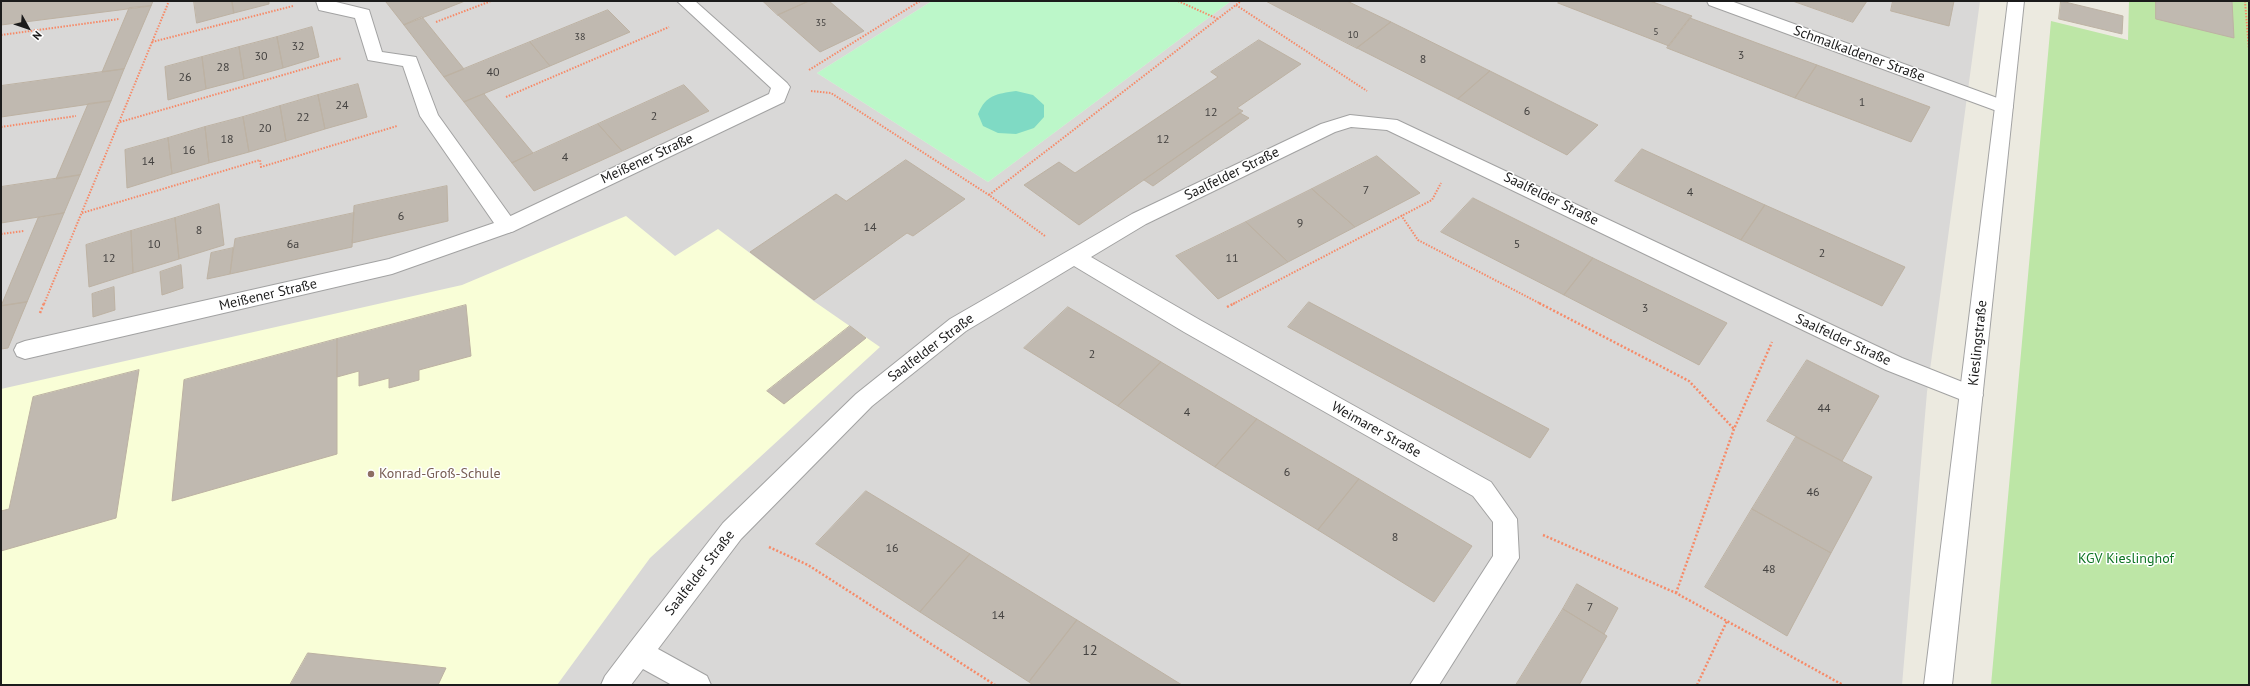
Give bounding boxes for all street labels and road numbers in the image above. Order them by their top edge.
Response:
street label: Schmalkaldener Straße [1791,22,1927,86]
street label: Meißener Straße [598,130,696,188]
street label: Saalfelder Straße [1182,144,1282,204]
street label: Saalfelder Straße [1501,169,1601,229]
street label: Meißener Straße [217,276,319,314]
street label: Kieslingstraße [1965,299,1991,387]
street label: Saalfelder Straße [885,310,977,386]
street label: Saalfelder Straße [1793,311,1893,369]
street label: Weimarer Straße [1328,398,1424,462]
street label: Saalfelder Straße [662,527,738,619]

